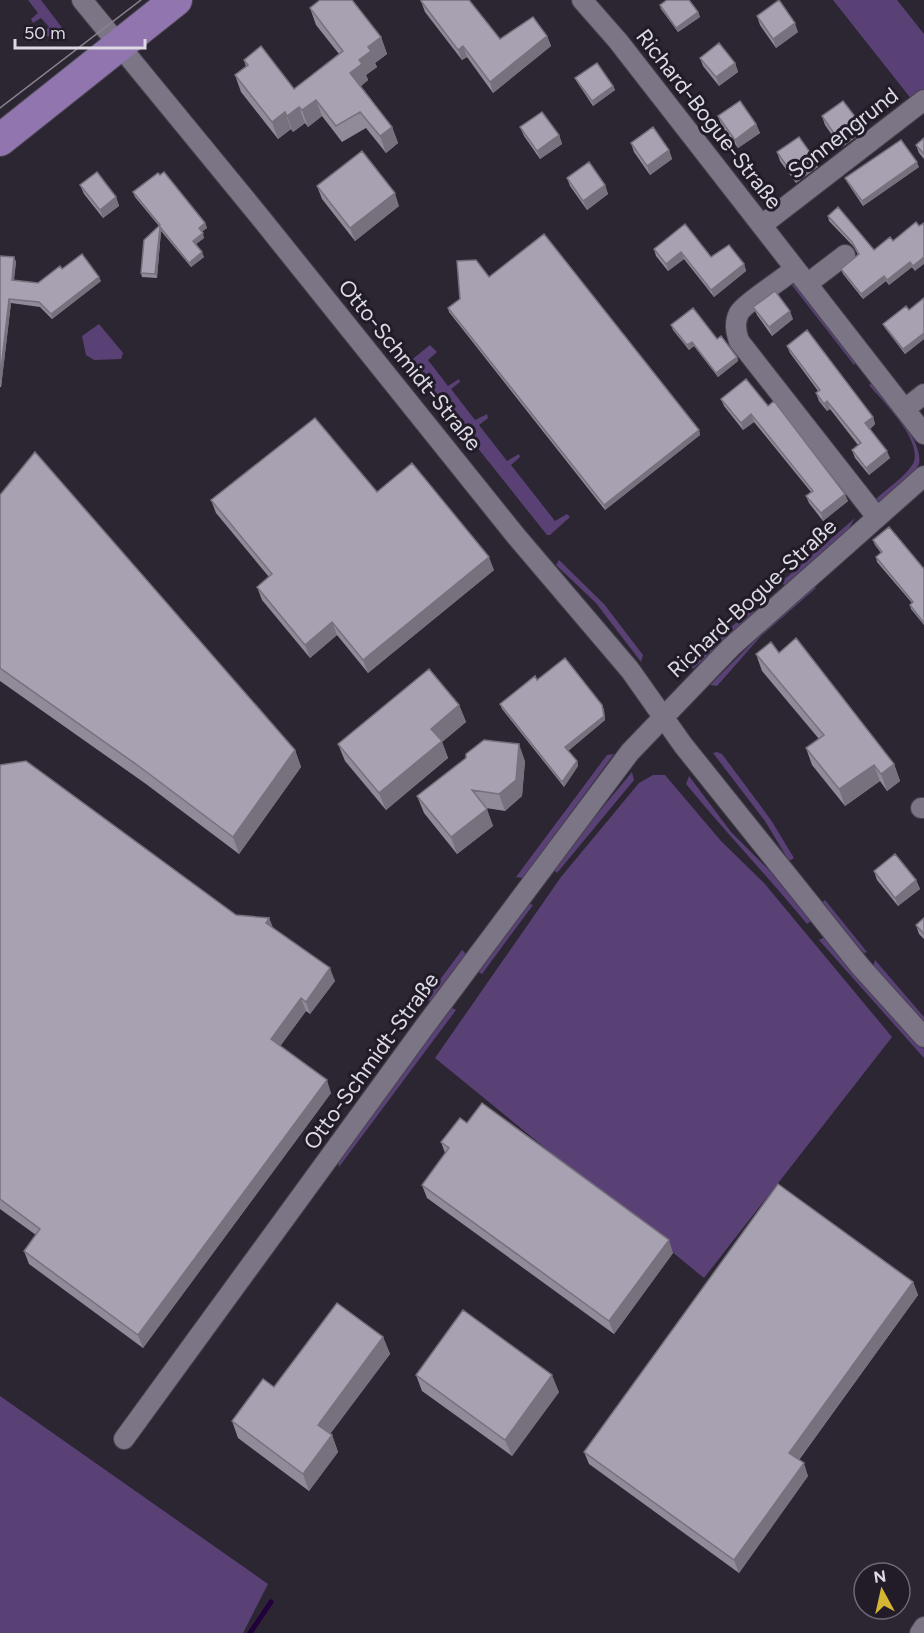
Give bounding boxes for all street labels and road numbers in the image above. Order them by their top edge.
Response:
street label: Richard-Bogue-Straße [630,24,788,214]
street label: Sonnengrund [782,81,904,185]
street label: Otto-Schmidt-Straße [333,274,487,456]
street label: Richard-Bogue-Straße [662,513,842,683]
street label: Otto-Schmidt-Straße [298,967,444,1155]

